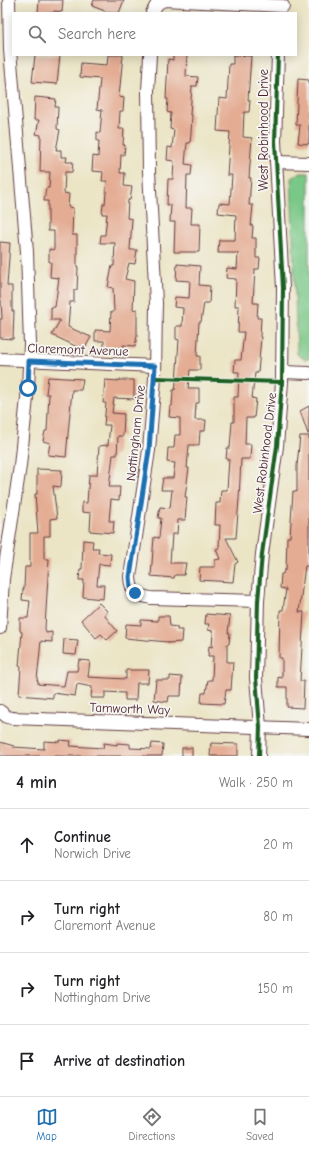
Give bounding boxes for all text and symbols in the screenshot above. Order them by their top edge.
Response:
search box [12,12,297,56]
icon: search [26,23,48,45]
text: Search here [58,25,136,43]
street label: West Robinhood Drive [256,69,271,191]
street label: Claremont Avenue [27,340,129,359]
route start [19,379,37,397]
street label: Nottingham Drive [123,384,148,482]
street label: West Robinhood Drive [250,391,279,514]
route end [126,584,144,602]
street label: Tamworth Way [89,700,171,717]
text: 4 min [16,773,57,792]
text: Walk · 250 m [219,775,293,790]
text: Continue [54,828,111,846]
icon: ahead [16,834,38,856]
text: 20 m [263,837,293,852]
text: Norwich Drive [54,846,131,861]
text: Turn right [54,900,120,918]
icon: right [16,906,38,928]
text: 80 m [263,909,293,924]
text: Claremont Avenue [54,918,155,933]
text: Turn right [54,972,120,990]
icon: right [16,978,38,1000]
text: 150 m [258,981,293,996]
text: Nottingham Drive [54,990,151,1005]
icon: arrive [16,1050,38,1072]
text: Arrive at destination [54,1052,185,1070]
tab: Map [36,1106,58,1143]
tab: Directions [129,1106,175,1143]
tab: Saved [246,1106,273,1143]

